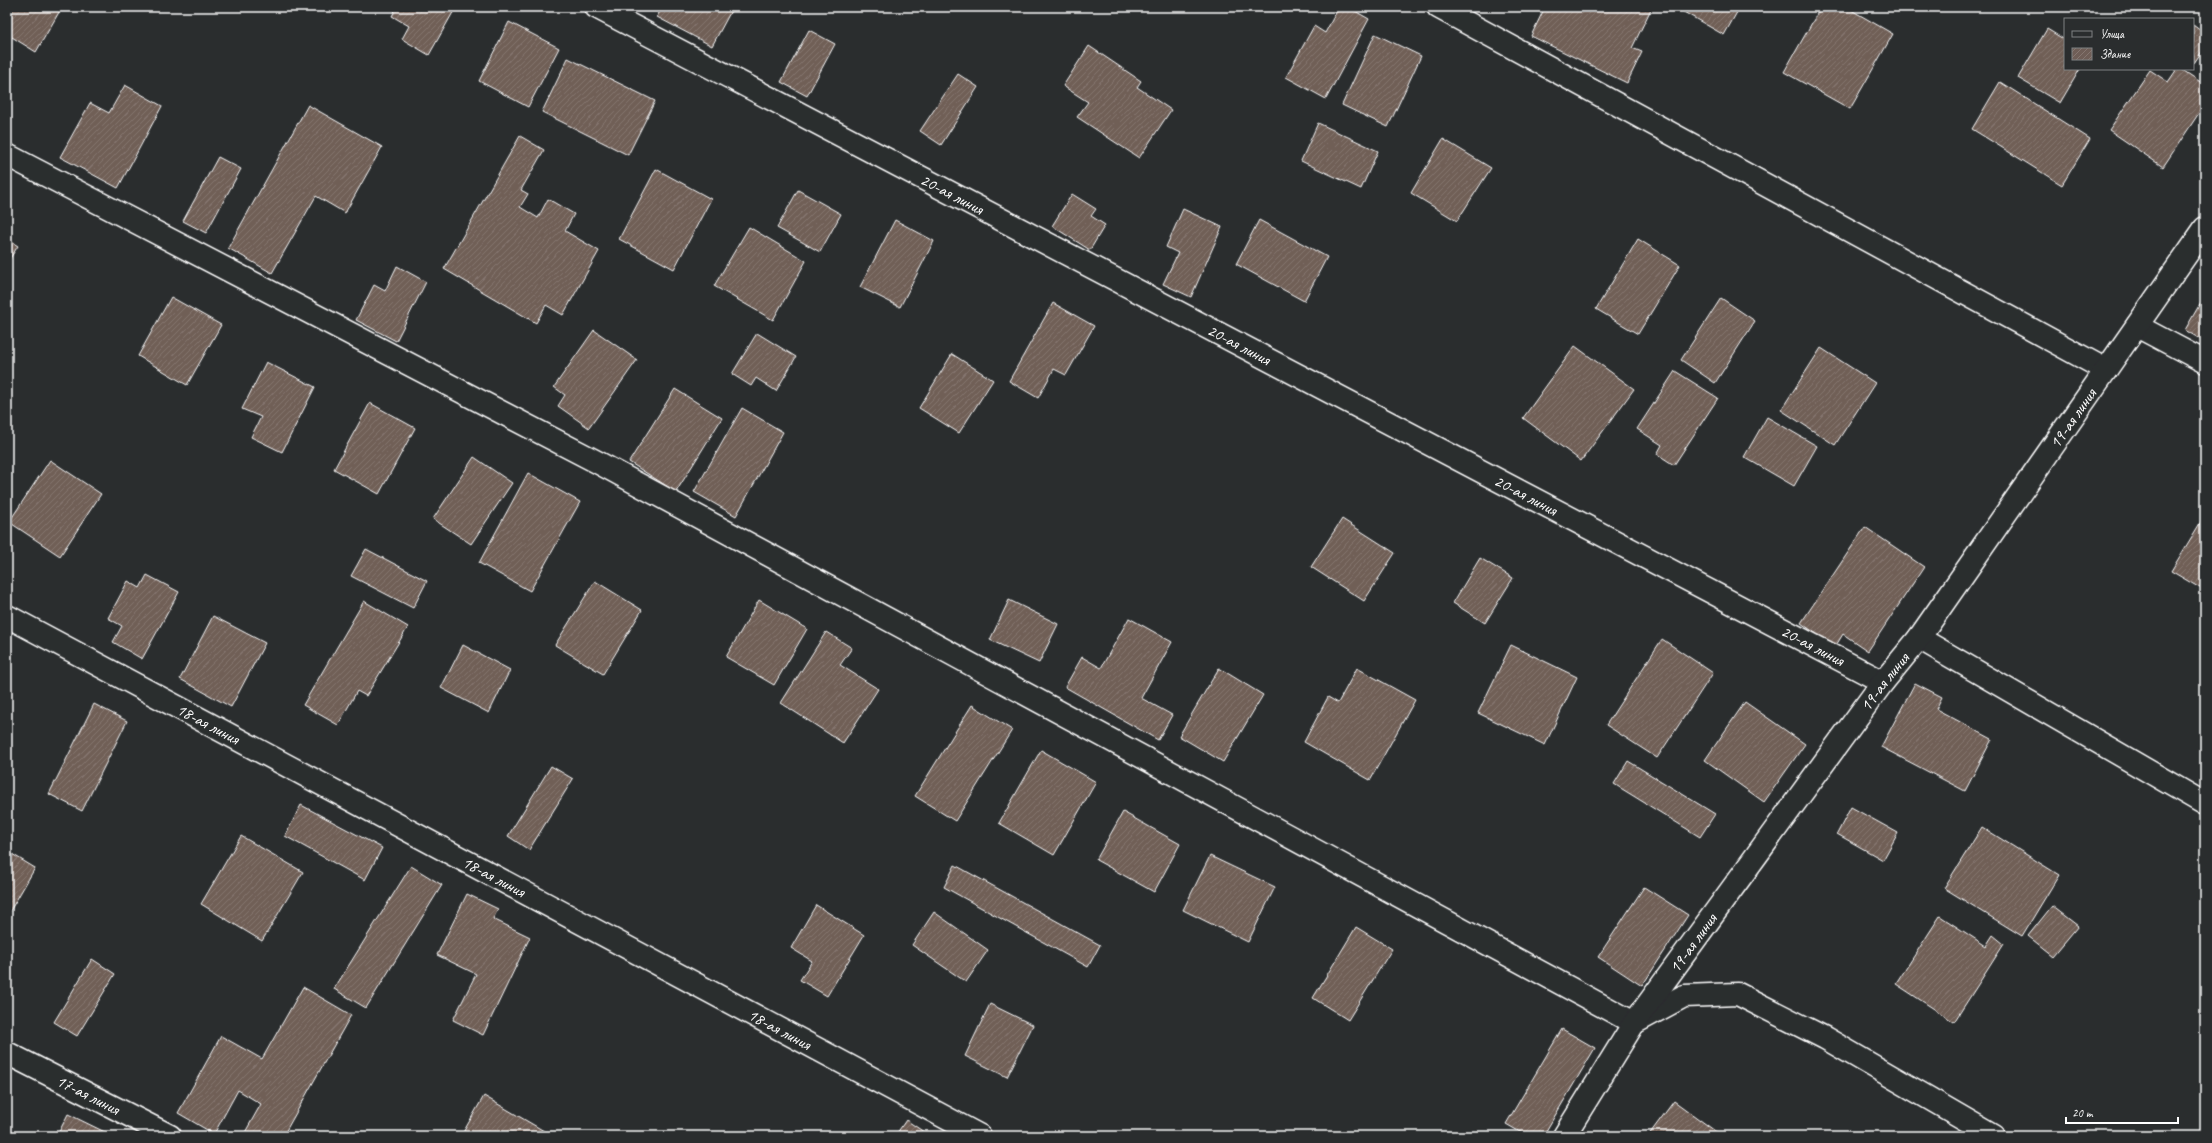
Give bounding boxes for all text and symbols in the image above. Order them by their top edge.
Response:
legend [2064,18,2194,70]
text: Улица [2100,26,2125,42]
text: Здание [2100,46,2131,62]
street label: 20-ая линия [917,169,989,220]
street label: 20-ая линия [1204,319,1276,370]
street label: 19-ая линия [2044,383,2101,452]
street label: 20-ая линия [1491,470,1562,521]
street label: 20-ая линия [1778,620,1849,671]
street label: 19-ая линия [1855,647,1914,715]
street label: 18-ая линия [173,698,245,750]
street label: 18-ая линия [459,851,530,902]
street label: 19-ая линия [1664,908,1722,977]
street label: 18-ая линия [745,1004,816,1055]
street label: 17-ая линия [53,1069,125,1120]
scale bar [2066,1099,2178,1125]
text: 20 m [2072,1105,2094,1121]

